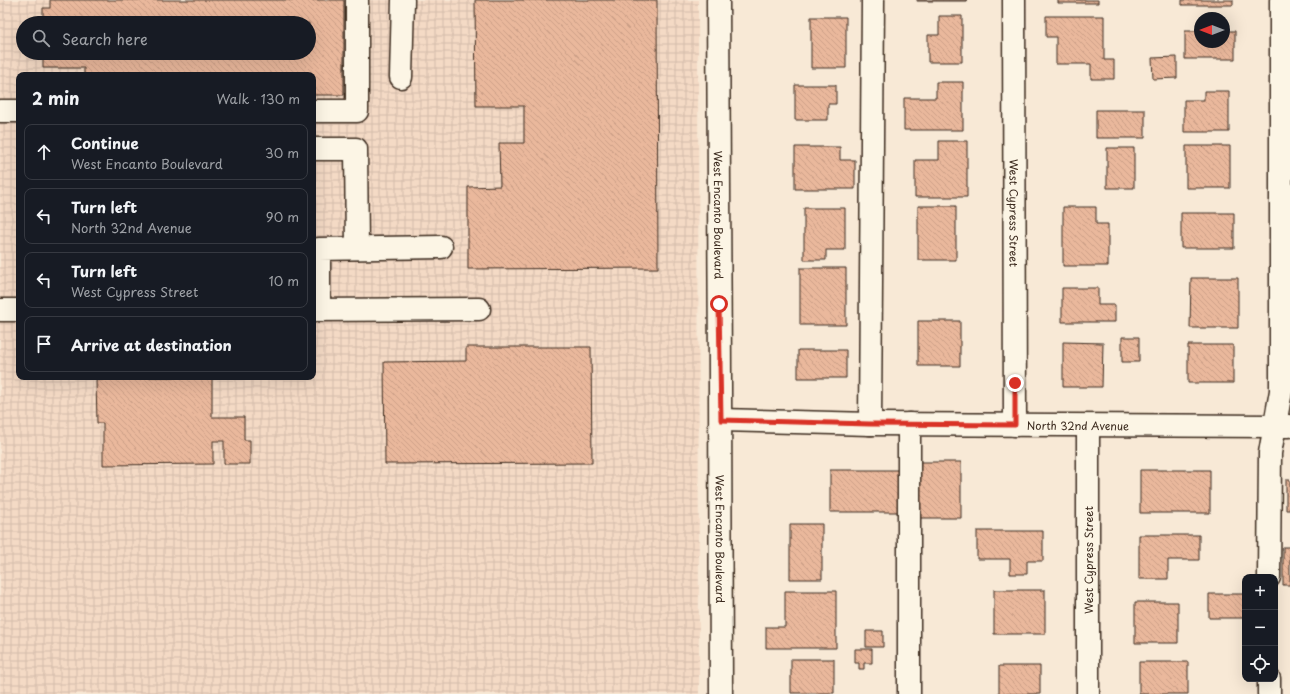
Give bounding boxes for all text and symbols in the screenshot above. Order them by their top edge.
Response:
north arrow [1194,12,1230,48]
search box [16,16,316,60]
icon: search [30,27,52,49]
text: Search here [62,27,148,50]
text: 2 min [32,85,79,111]
text: Walk · 130 m [217,89,300,108]
text: Continue [71,131,139,154]
icon: ahead [33,141,55,163]
text: 30 m [265,143,299,162]
street label: West Encanto Boulevard [710,151,728,280]
text: West Encanto Boulevard [71,154,223,173]
street label: West Cypress Street [1006,159,1023,267]
text: Turn left [71,195,137,218]
icon: left [33,205,55,227]
text: 90 m [266,207,299,226]
text: North 32nd Avenue [71,218,192,237]
text: Turn left [71,259,137,282]
icon: left [33,269,55,291]
text: 10 m [269,271,299,290]
text: West Cypress Street [71,282,198,301]
route start [710,295,728,313]
icon: arrive [33,333,55,355]
text: Arrive at destination [71,333,232,356]
route end [1006,374,1024,392]
street label: North 32nd Avenue [1027,416,1129,434]
street label: West Encanto Boulevard [712,475,729,604]
street label: West Cypress Street [1080,506,1097,614]
map controls [1242,574,1278,682]
button: + [1242,574,1278,610]
button: − [1242,610,1278,646]
button: locate [1242,646,1278,682]

